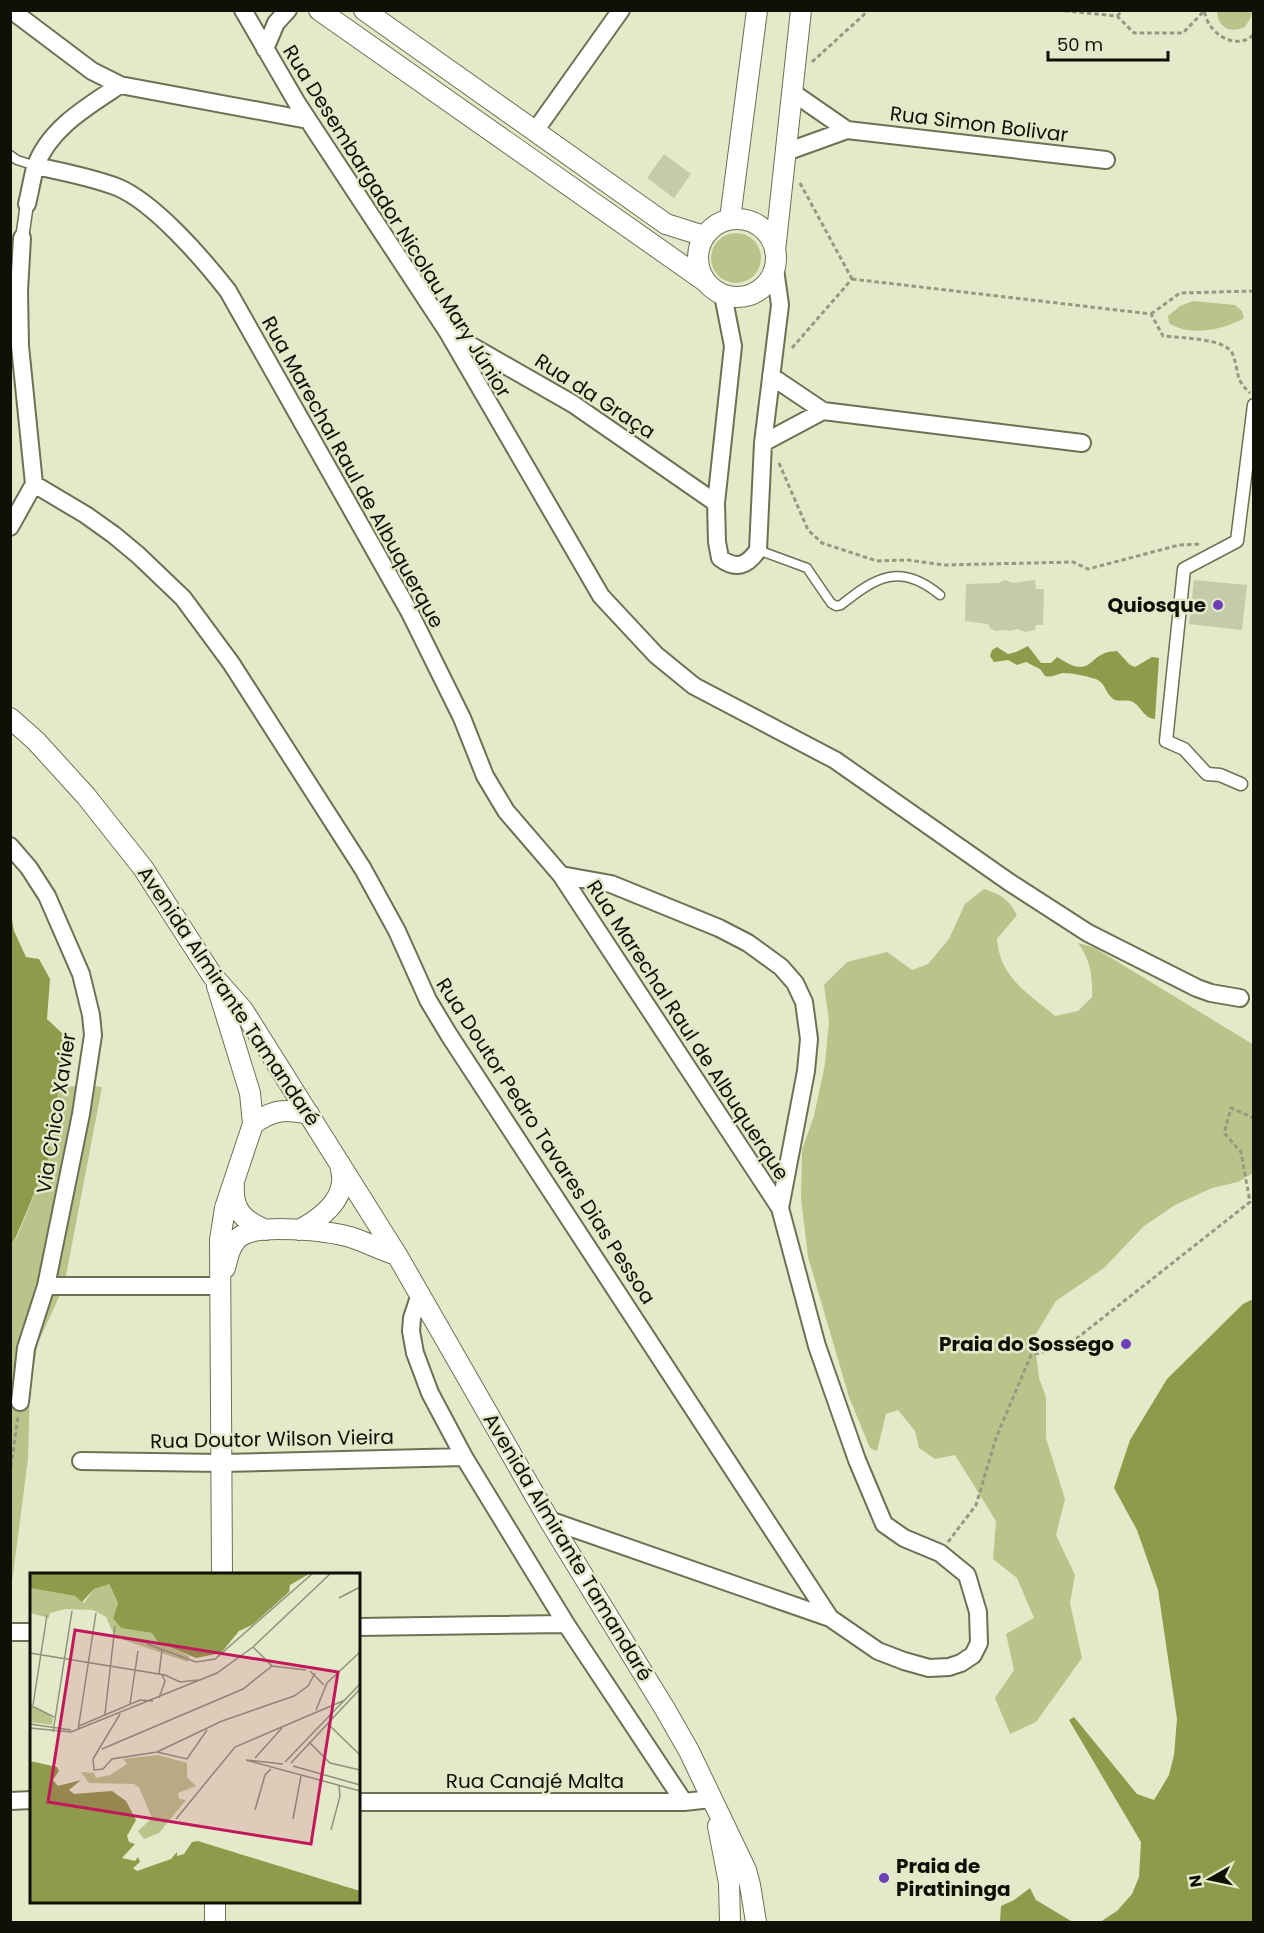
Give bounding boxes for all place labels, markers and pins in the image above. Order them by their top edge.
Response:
place label: Quiosque [1108,591,1206,619]
marker: Quiosque [1211,598,1225,612]
place label: Praia do Sossego [939,1330,1114,1358]
marker: Praia do Sossego [1119,1337,1133,1351]
place label: Praia de Piratininga [896,1852,1011,1903]
marker: Praia de Piratininga [877,1871,891,1885]

